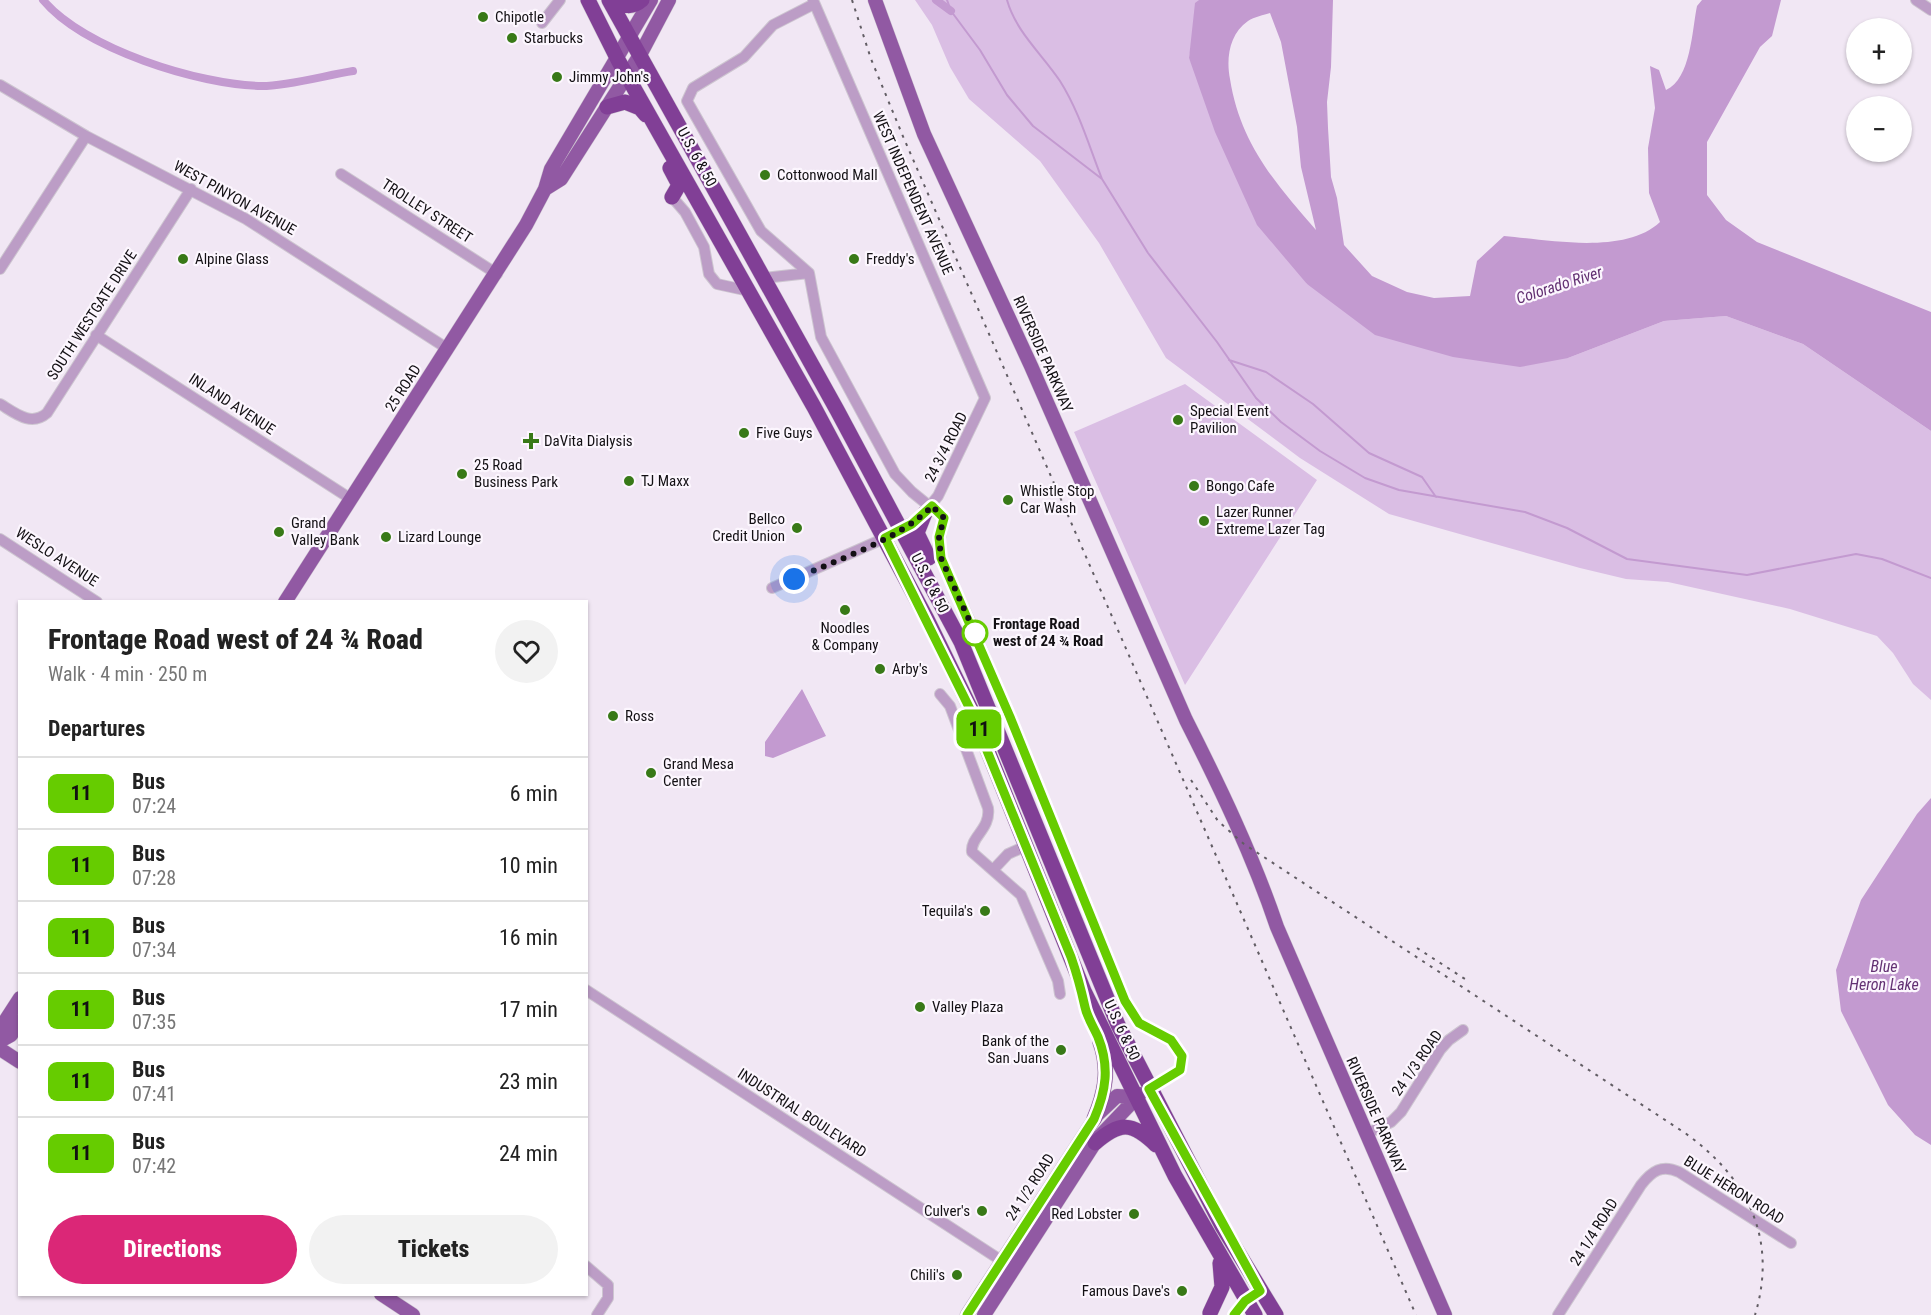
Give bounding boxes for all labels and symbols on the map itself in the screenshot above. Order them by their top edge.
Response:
place label: Chipotle [495,8,544,26]
marker: Chipotle [476,10,490,24]
place label: Starbucks [524,29,583,47]
marker: Starbucks [505,31,519,45]
place label: Jimmy John's [569,68,650,86]
marker: Jimmy John's [550,70,564,84]
street label: WEST INDEPENDENT AVENUE [869,109,957,277]
street label: U.S. 6 & 50 [673,124,721,190]
street label: WEST PINYON AVENUE [171,157,299,239]
place label: Cottonwood Mall [777,166,878,184]
marker: Cottonwood Mall [758,168,772,182]
street label: TROLLEY STREET [378,175,476,247]
street label: SOUTH WESTGATE DRIVE [43,247,141,383]
place label: Alpine Glass [195,250,269,268]
place label: Freddy's [866,250,915,268]
marker: Alpine Glass [176,252,190,266]
marker: Freddy's [847,252,861,266]
water label: Colorado River [1514,262,1606,308]
street label: RIVERSIDE PARKWAY [1009,293,1077,415]
street label: 25 ROAD [381,361,425,415]
street label: INLAND AVENUE [185,369,279,439]
place label: Special Event Pavilion [1190,402,1269,437]
street label: 24 3/4 ROAD [921,409,971,485]
marker: Special Event Pavilion [1171,413,1185,427]
place label: Five Guys [756,424,813,442]
marker: Five Guys [737,426,751,440]
marker: DaVita Dialysis [522,432,540,450]
place label: DaVita Dialysis [544,432,633,450]
place label: 25 Road Business Park [474,456,558,491]
marker: 25 Road Business Park [455,467,469,481]
place label: TJ Maxx [641,472,690,490]
marker: TJ Maxx [622,474,636,488]
place label: Bongo Cafe [1206,477,1275,495]
marker: Bongo Cafe [1187,479,1201,493]
place label: Whistle Stop Car Wash [1020,482,1094,517]
marker: Whistle Stop Car Wash [1001,493,1015,507]
place label: Lazer Runner Extreme Lazer Tag [1216,503,1325,538]
place label: Bellco Credit Union [712,510,785,545]
place label: Grand Valley Bank [291,514,359,549]
marker: Lazer Runner Extreme Lazer Tag [1197,514,1211,528]
marker: Bellco Credit Union [790,521,804,535]
street label: WESLO AVENUE [12,524,102,590]
marker: Grand Valley Bank [272,525,286,539]
place label: Lizard Lounge [398,528,481,546]
marker: Lizard Lounge [379,530,393,544]
street label: U.S. 6 & 50 [907,550,953,616]
your location [779,564,809,594]
marker: Noodles & Company [838,603,852,617]
place label: Frontage Road west of 24 ¾ Road [993,615,1103,650]
place label: Noodles & Company [811,619,879,654]
marker: Frontage Road west of 24 ¾ Road [962,620,988,646]
place label: Arby's [892,660,928,678]
marker: Arby's [873,662,887,676]
place label: Ross [625,707,654,725]
marker: Ross [606,709,620,723]
line badge: 11 [952,710,1006,748]
place label: Grand Mesa Center [663,755,734,790]
marker: Grand Mesa Center [644,766,658,780]
place label: Tequila's [922,902,973,920]
marker: Tequila's [978,904,992,918]
water label: Blue Heron Lake [1849,957,1919,994]
street label: U.S. 6 & 50 [1100,997,1144,1063]
place label: Valley Plaza [932,998,1003,1016]
marker: Valley Plaza [913,1000,927,1014]
street label: 24 1/3 ROAD [1388,1027,1446,1099]
place label: Bank of the San Juans [982,1032,1049,1067]
marker: Bank of the San Juans [1054,1043,1068,1057]
street label: RIVERSIDE PARKWAY [1342,1054,1410,1176]
street label: INDUSTRIAL BOULEVARD [734,1065,870,1161]
street label: 24 1/2 ROAD [1002,1150,1058,1224]
street label: BLUE HERON ROAD [1681,1152,1787,1228]
street label: 24 1/4 ROAD [1566,1195,1622,1269]
place label: Culver's [924,1202,970,1220]
marker: Culver's [975,1204,989,1218]
place label: Red Lobster [1051,1205,1122,1223]
marker: Red Lobster [1127,1207,1141,1221]
place label: Chili's [910,1266,945,1284]
marker: Chili's [950,1268,964,1282]
place label: Famous Dave's [1082,1282,1170,1300]
marker: Famous Dave's [1175,1284,1189,1298]

